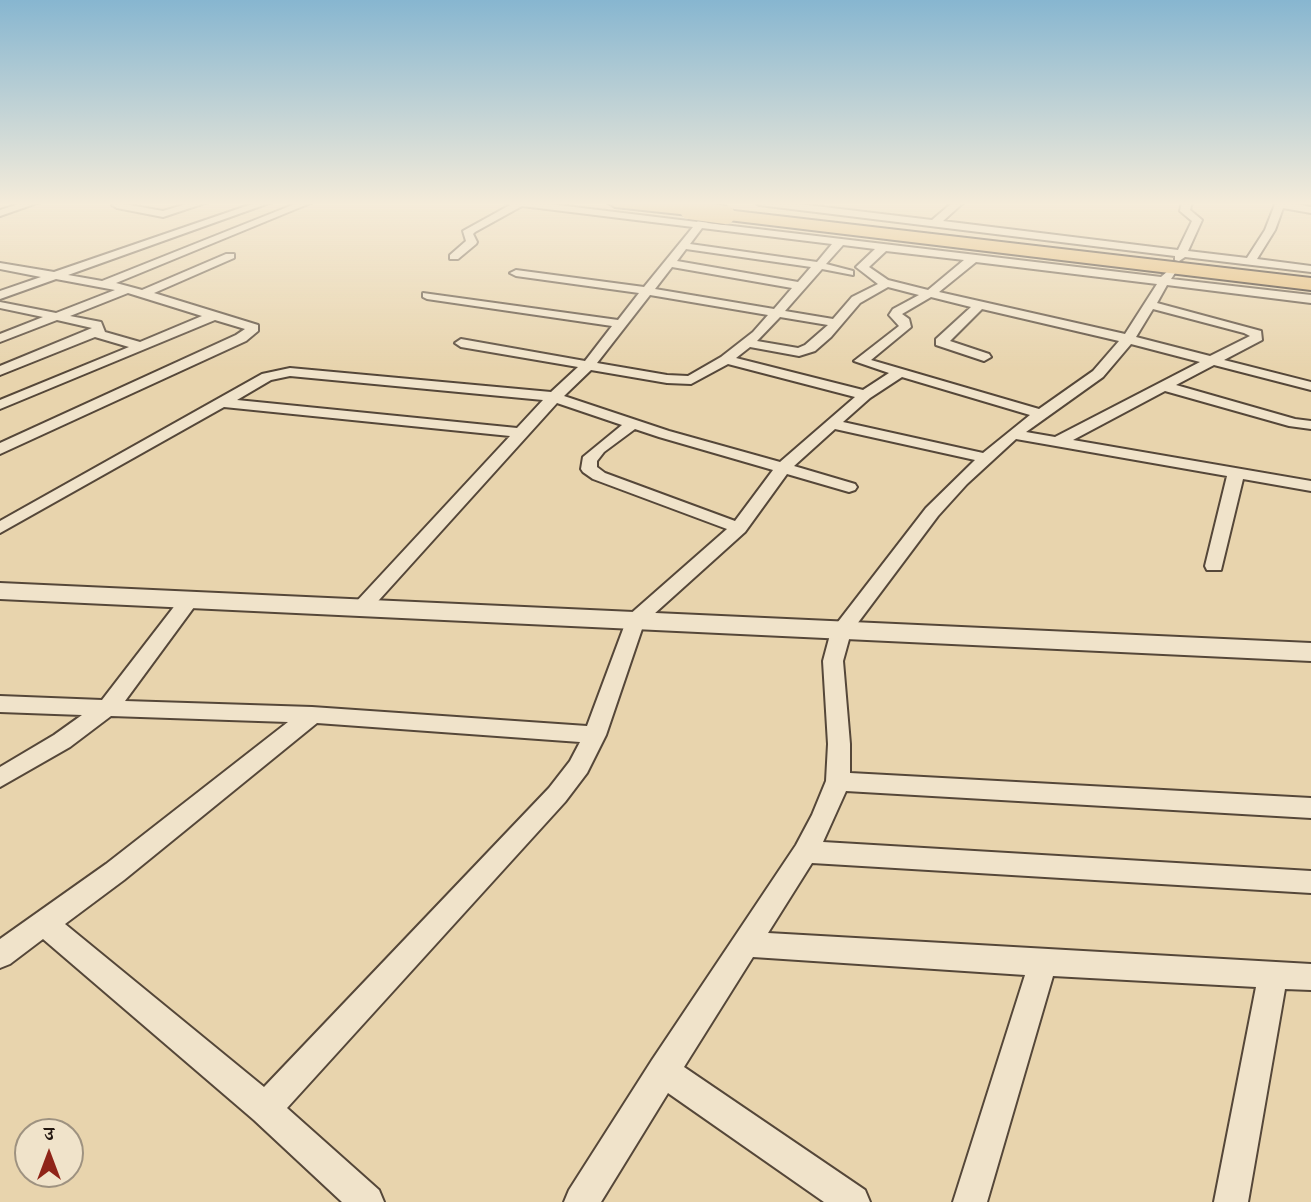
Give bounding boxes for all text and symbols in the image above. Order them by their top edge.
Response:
north arrow [14,1118,84,1188]
text: उ [44,1122,54,1146]

